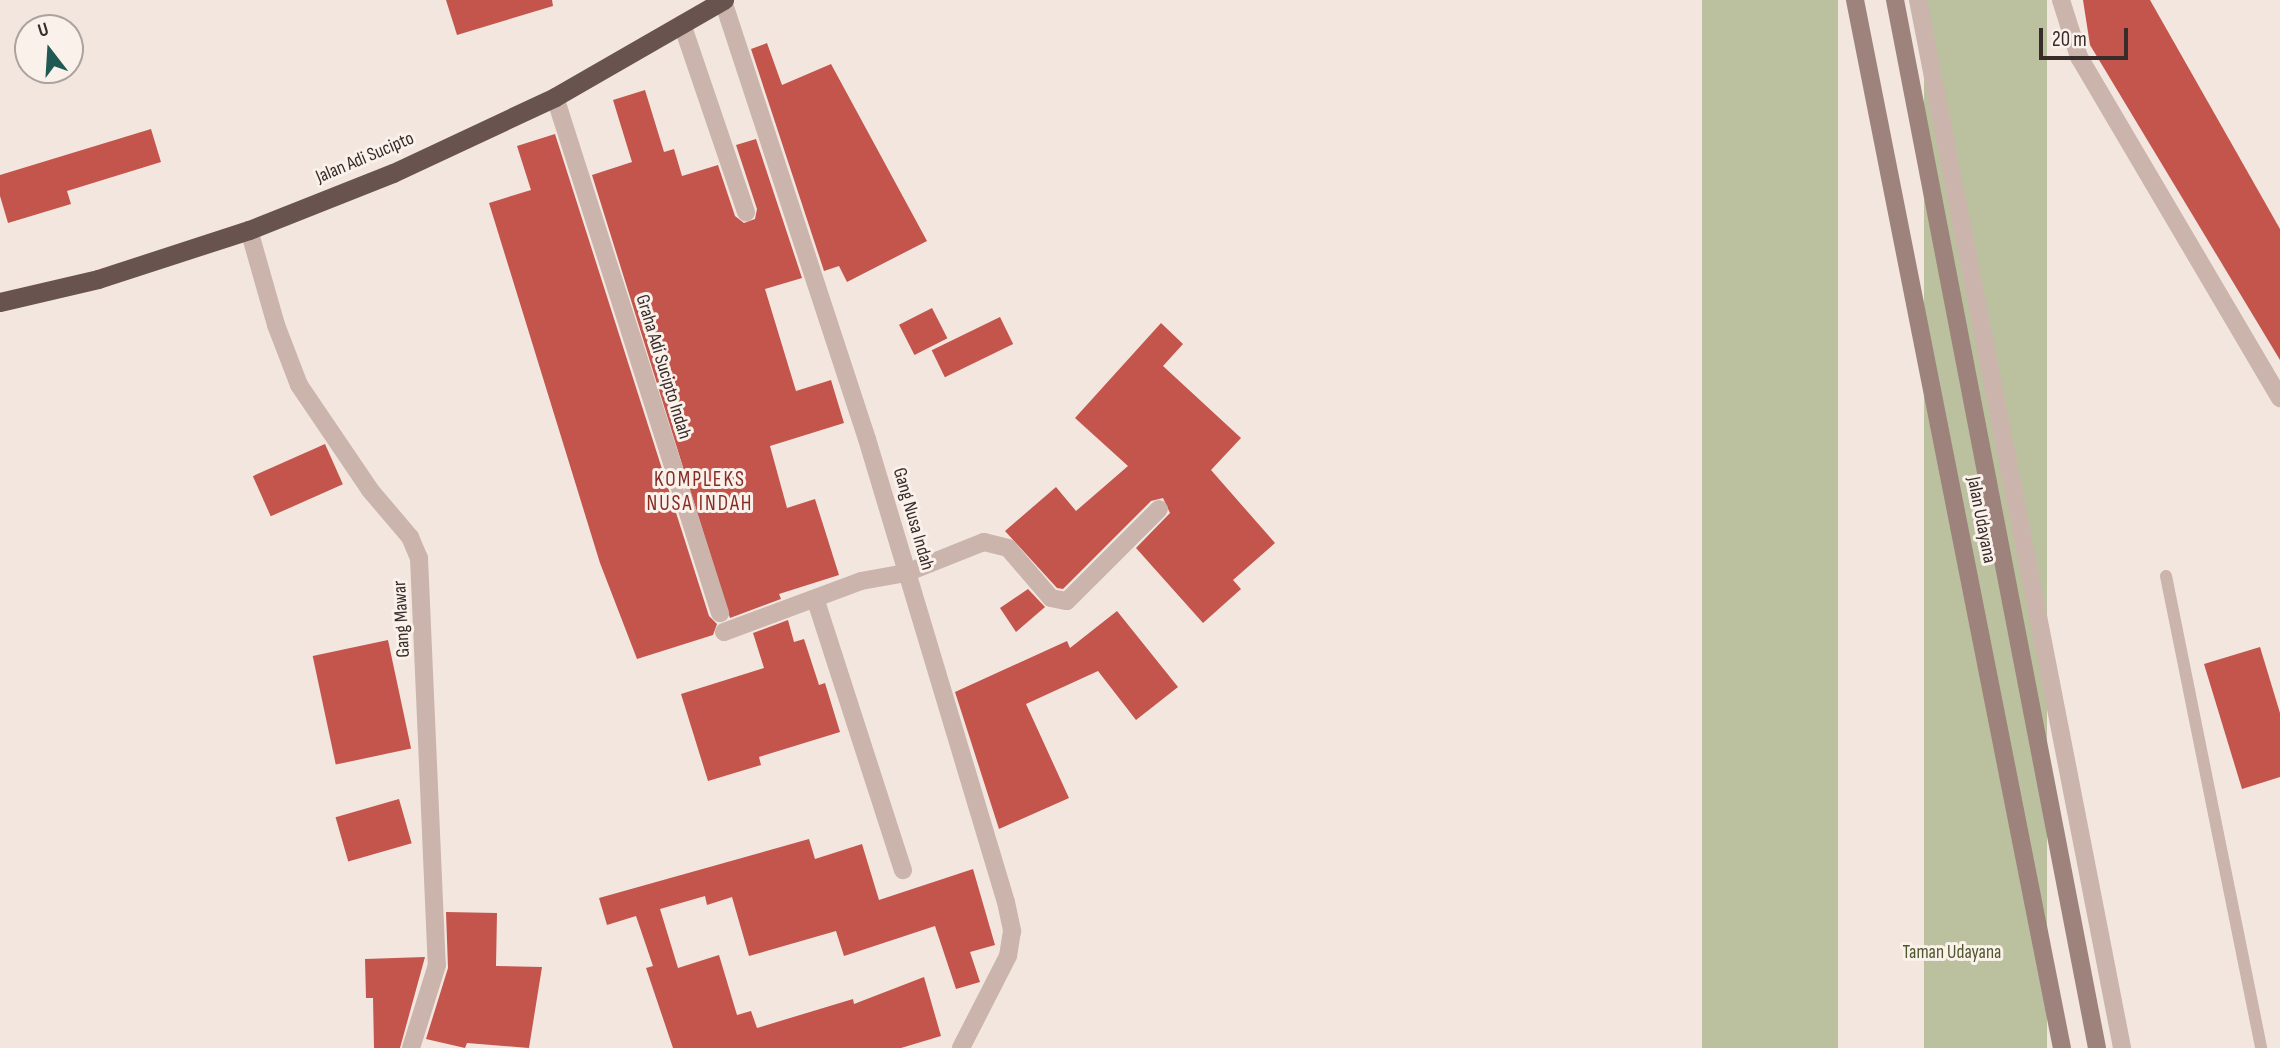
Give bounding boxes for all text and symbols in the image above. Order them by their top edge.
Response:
north arrow [14,14,84,84]
scale bar [2042,14,2131,58]
text: U [35,18,51,43]
text: 20 m [2052,27,2087,52]
street label: Jalan Adi Sucipto [313,127,417,189]
street label: Graha Adi Sucipto Indah [630,292,696,442]
street label: Gang Nusa Indah [888,465,938,573]
district label: KOMPLEKS NUSA INDAH [648,467,752,517]
street label: Jalan Udayana [1961,475,2001,565]
street label: Gang Mawar [389,580,415,658]
park label: Taman Udayana [1903,942,2001,964]

